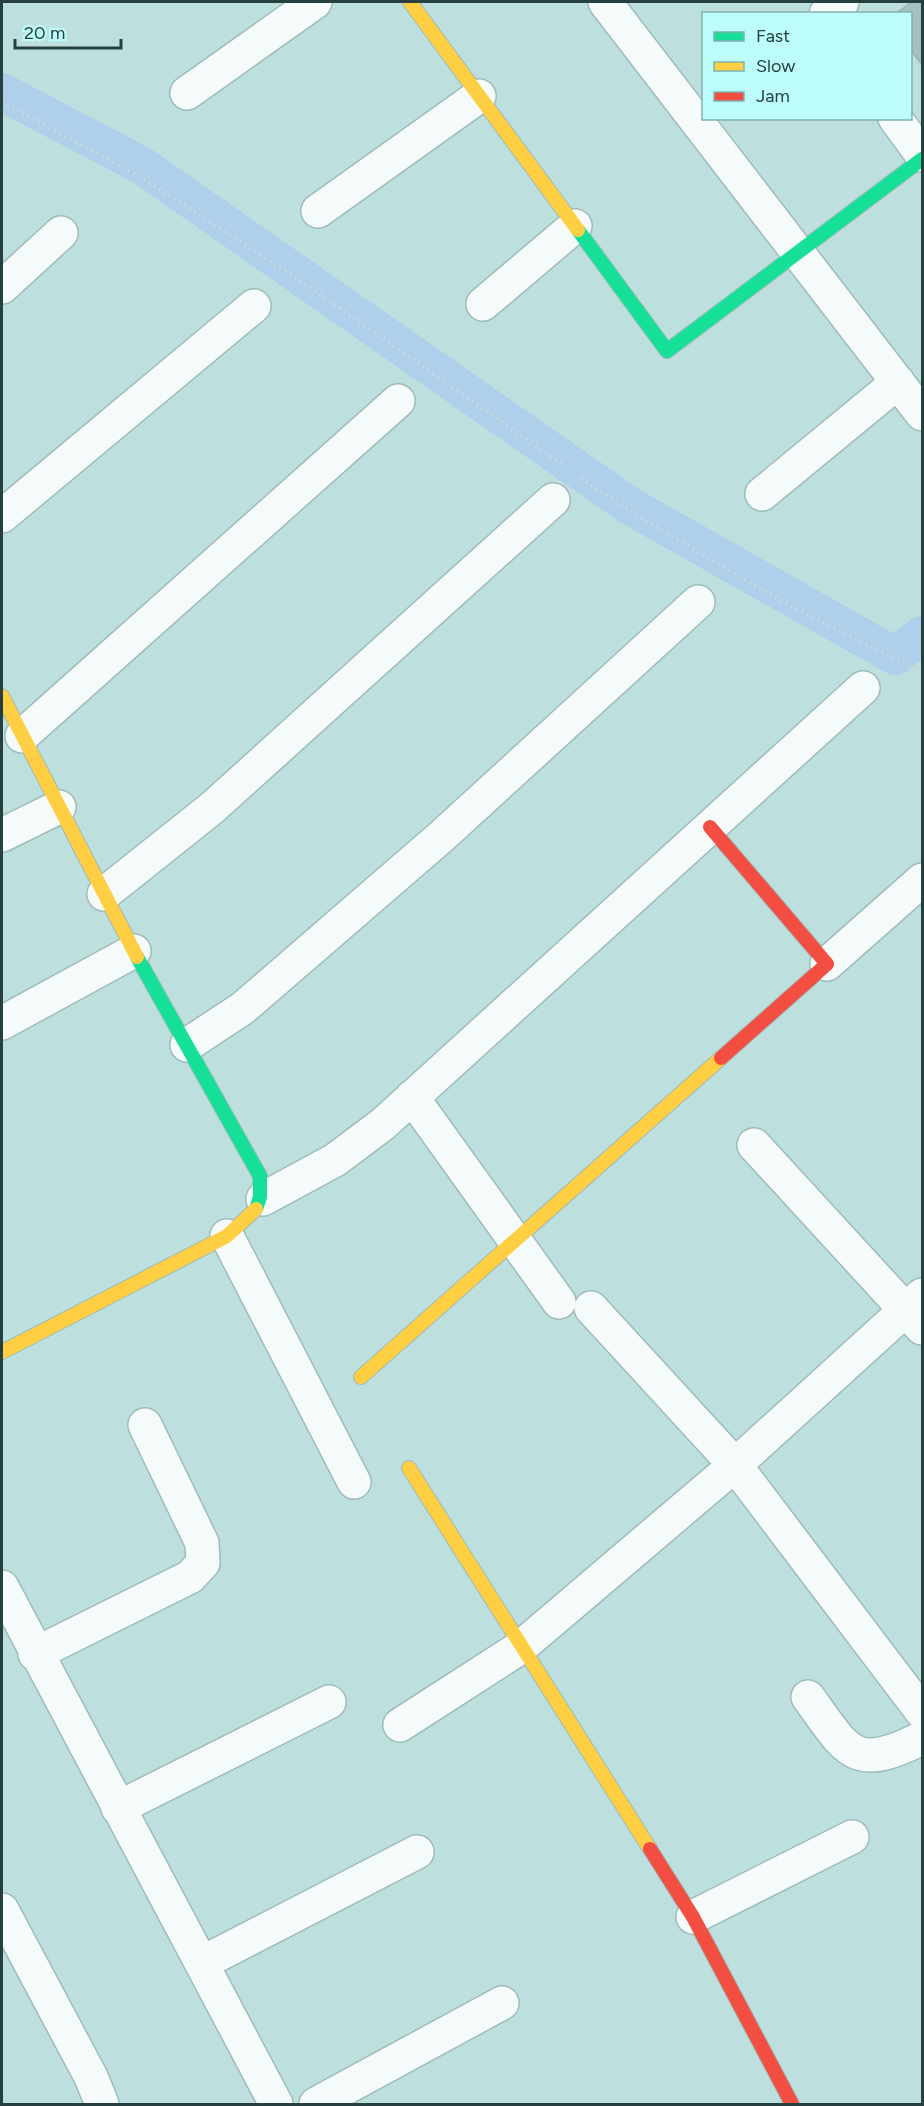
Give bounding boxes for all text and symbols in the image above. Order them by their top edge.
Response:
scale bar [15,12,122,50]
legend [702,12,912,120]
text: 20 m [24,22,65,44]
text: Fast [756,25,790,47]
text: Slow [756,55,795,77]
text: Jam [756,85,790,107]

